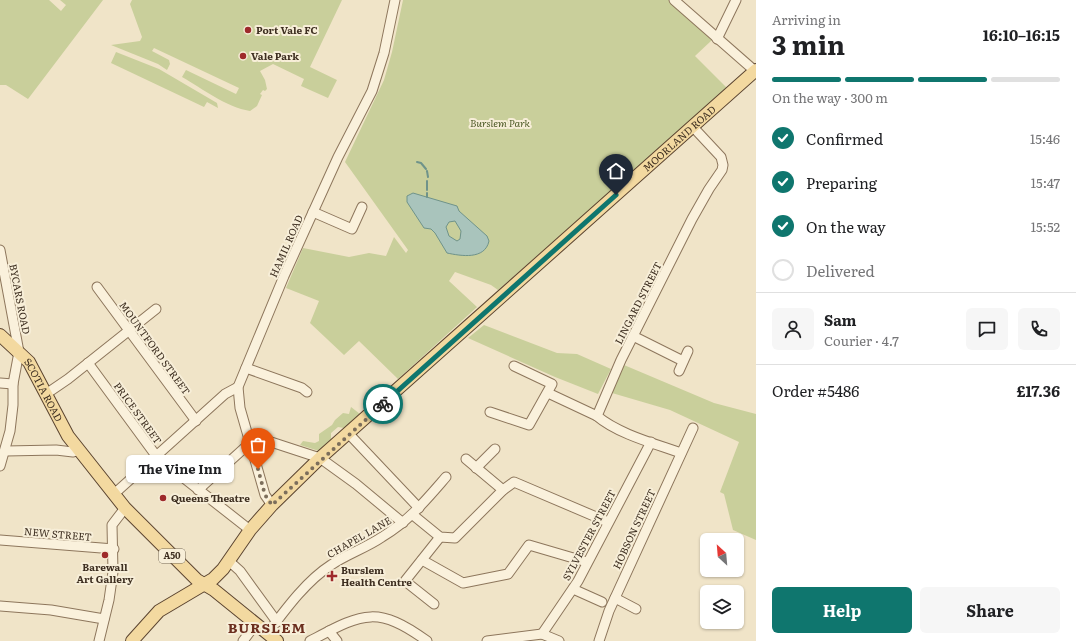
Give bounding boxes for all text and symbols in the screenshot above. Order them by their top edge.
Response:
text: Arriving in [772,10,841,29]
place label: Port Vale FC [256,22,318,37]
text: 16:10–16:15 [983,23,1060,46]
text: 3 min [772,24,845,63]
marker: Port Vale FC [243,25,253,35]
place label: Vale Park [251,48,299,63]
marker: Vale Park [238,51,248,61]
text: On the way · 300 m [772,88,888,107]
street label: MOORLAND ROAD [639,101,719,175]
park label: Burslem Park [470,115,530,130]
icon: check [772,127,794,149]
text: Confirmed [806,127,883,150]
text: 15:46 [1030,129,1060,148]
pin [599,154,633,195]
icon: home [605,160,627,182]
icon: check [772,171,794,193]
text: Preparing [806,171,877,194]
text: 15:47 [1031,173,1060,192]
street label: HAMIL ROAD [265,212,306,280]
icon: check [772,215,794,237]
text: On the way [806,215,886,238]
text: 15:52 [1031,217,1060,236]
street label: LINGARD STREET [610,259,665,347]
text: Delivered [806,259,875,282]
street label: BYCARS ROAD [6,263,35,336]
street label: MOUNTFORD STREET [116,298,194,397]
button: person [772,308,814,350]
text: Sam [824,308,857,331]
button: chat [966,308,1008,350]
button: phone [1018,308,1060,350]
text: Courier · 4.7 [824,331,899,350]
street label: SCOTIA ROAD [22,354,67,424]
street label: PRICE STREET [111,379,166,447]
text: Order #5486 [772,379,859,402]
text: £17.36 [1017,379,1060,402]
courier [363,384,403,424]
icon: bike [372,393,394,415]
pin [241,428,275,469]
icon: bag [247,434,269,456]
callout: The Vine Inn [126,455,234,483]
text: The Vine Inn [138,459,222,478]
street label: HOBSON STREET [608,486,659,571]
street label: SYLVESTER STREET [558,487,619,583]
place label: Queens Theatre [171,490,250,505]
marker: Queens Theatre [158,493,168,503]
street label: CHAPEL LANE [324,512,394,561]
street label: NEW STREET [24,523,93,544]
north arrow [700,533,744,577]
map controls [700,533,744,629]
road number: A50 [159,549,185,563]
marker: Barewall Art Gallery [100,550,110,560]
place label: Barewall Art Gallery [77,559,134,586]
place label: Burslem Health Centre [341,562,412,589]
marker: Burslem Health Centre [326,570,338,582]
button: layers [700,585,744,629]
button: Help [772,587,912,633]
button: Share [920,587,1060,633]
district label: BURSLEM [228,617,306,637]

